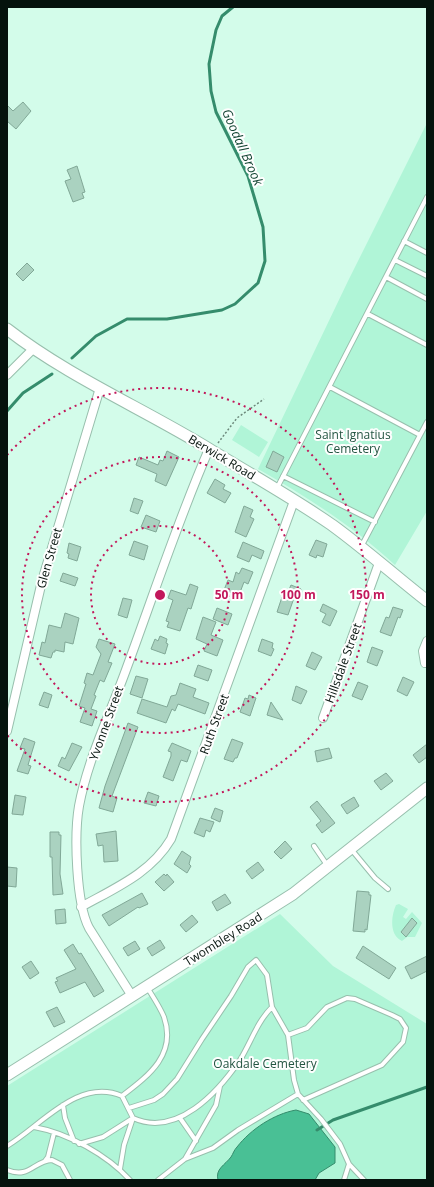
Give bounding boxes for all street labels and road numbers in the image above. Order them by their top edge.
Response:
street label: Berwick Road [185,430,259,484]
street label: Glen Street [32,526,66,590]
street label: Hillsdale Street [321,621,365,705]
street label: Yvonne Street [85,683,127,763]
street label: Ruth Street [195,691,233,757]
street label: Twombley Road [181,908,265,970]

